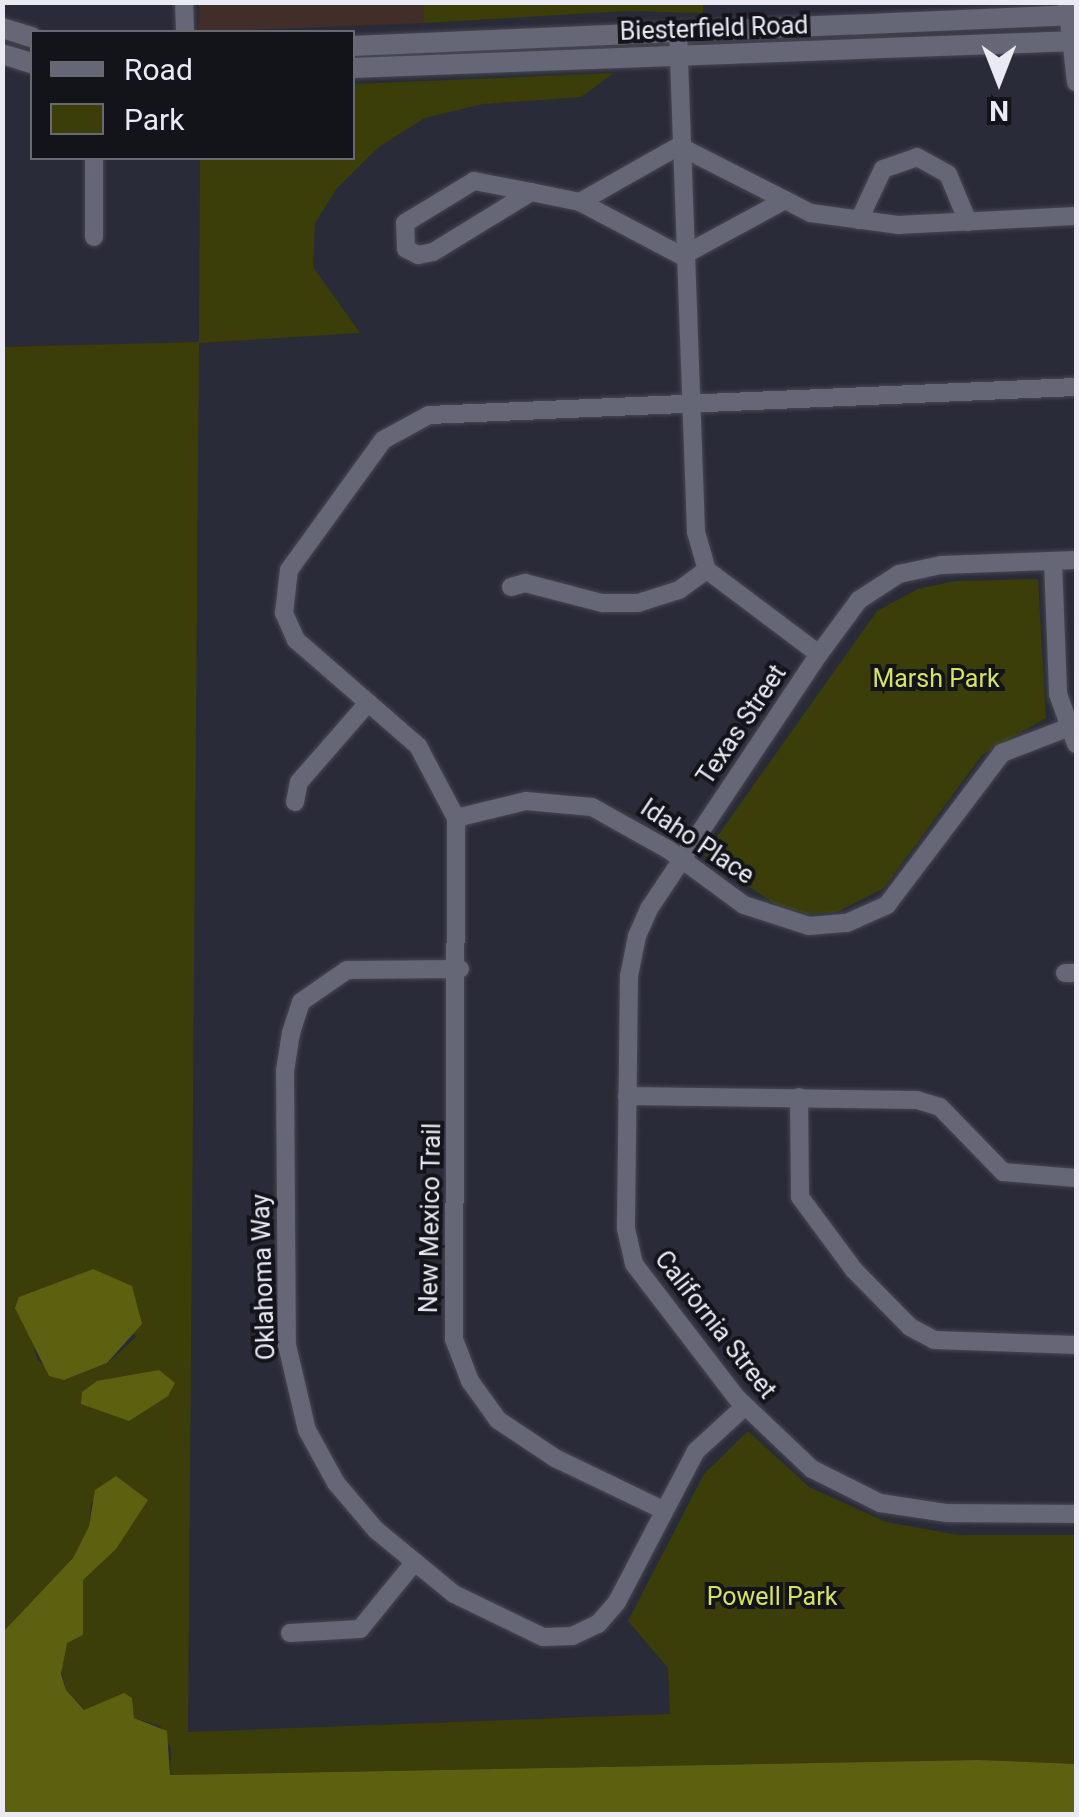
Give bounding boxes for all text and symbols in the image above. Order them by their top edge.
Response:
street label: Biesterfield Road [619,11,809,47]
legend [30,30,355,160]
north arrow [949,30,1049,130]
text: Road [124,52,193,87]
text: N [989,94,1009,127]
text: Park [124,102,184,137]
street label: Texas Street [691,659,793,791]
park label: Marsh Park [872,664,1000,694]
street label: Idaho Place [635,793,759,891]
street label: New Mexico Trail [414,1122,448,1314]
street label: Oklahoma Way [246,1193,282,1361]
street label: California Street [648,1245,782,1405]
park label: Powell Park [707,1582,837,1612]

